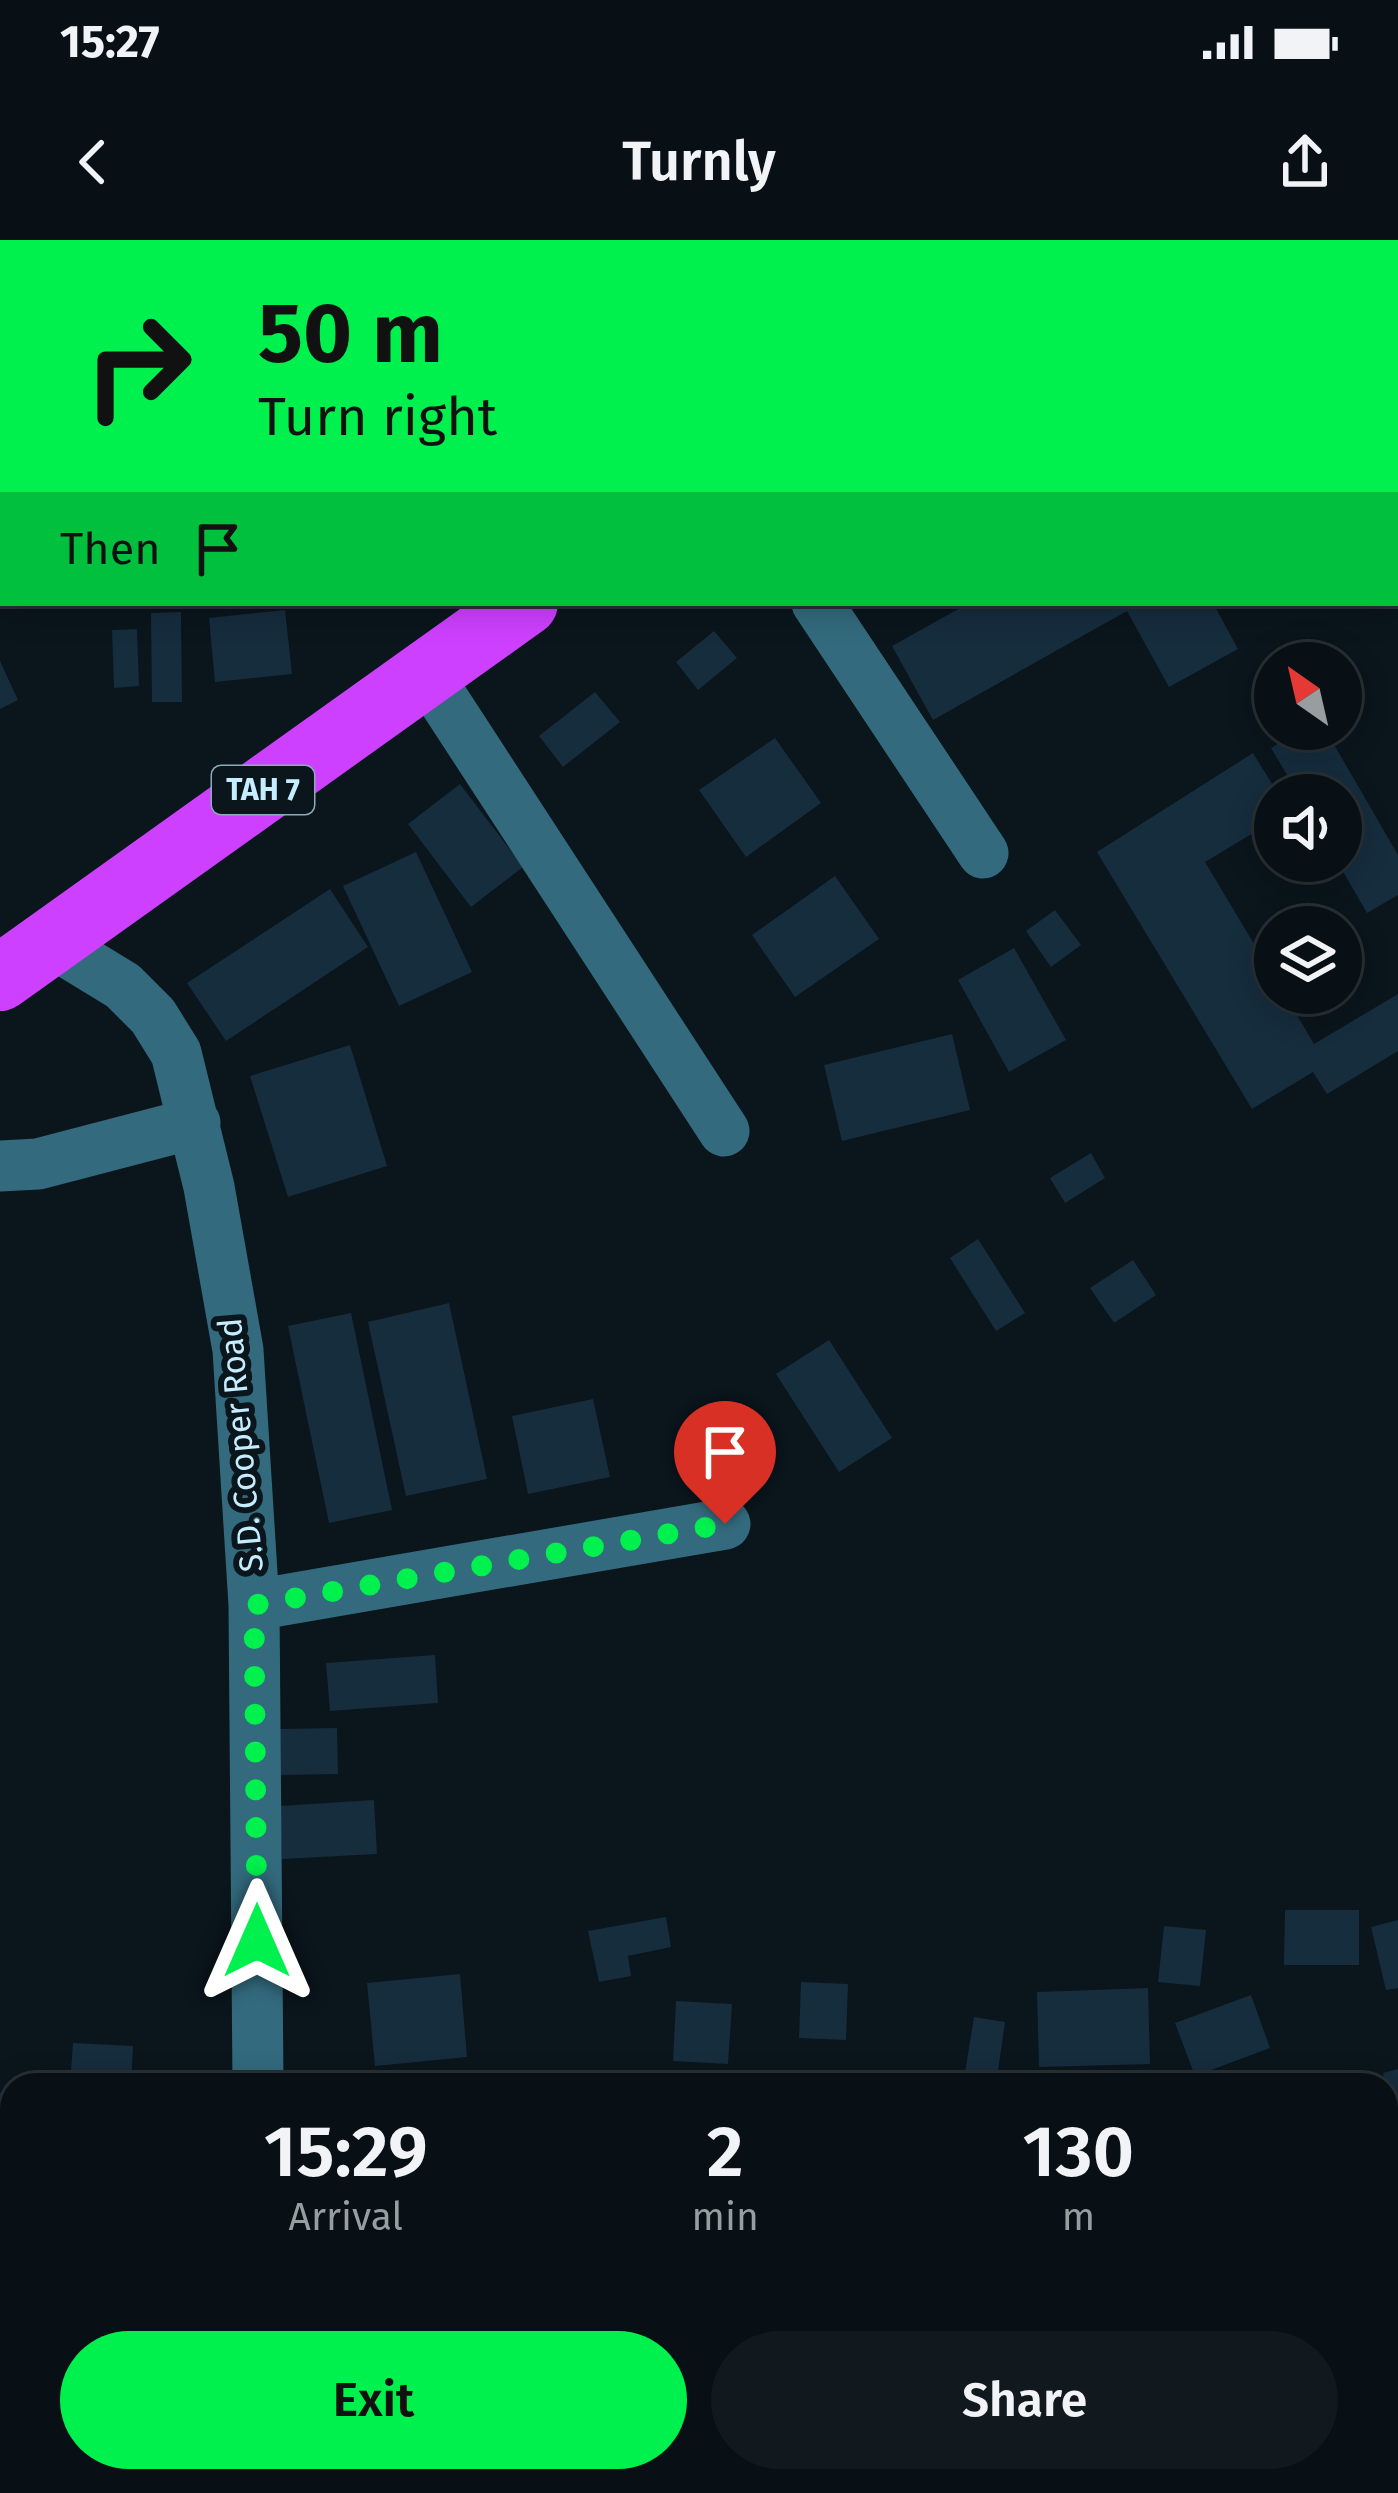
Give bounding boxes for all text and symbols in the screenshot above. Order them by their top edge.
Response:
text: 15:27 [60,15,160,69]
icon: back [60,129,126,195]
icon: share [1272,129,1338,195]
text: Turnly [622,130,776,194]
text: 50 m [258,283,443,384]
icon: right [60,288,216,444]
text: Turn right [258,385,497,449]
icon: arrive [185,516,251,582]
text: Then [60,522,161,576]
north arrow [1254,642,1362,750]
map controls [1254,642,1362,1014]
road number: TAH 7 [212,766,314,814]
button: sound [1254,774,1362,882]
button: layers [1254,906,1362,1014]
street label: S.D. Cooper Road [210,1316,272,1574]
pin [674,1401,776,1524]
icon: arrive [692,1419,758,1485]
position arrow [194,1878,320,2004]
text: 15:29 [264,2109,428,2195]
text: 2 [707,2109,744,2195]
text: 130 [1023,2109,1134,2195]
text: Arrival [289,2194,403,2240]
text: min [692,2194,759,2240]
text: m [1062,2194,1095,2240]
button: Exit [60,2331,687,2469]
button: Share [711,2331,1338,2469]

